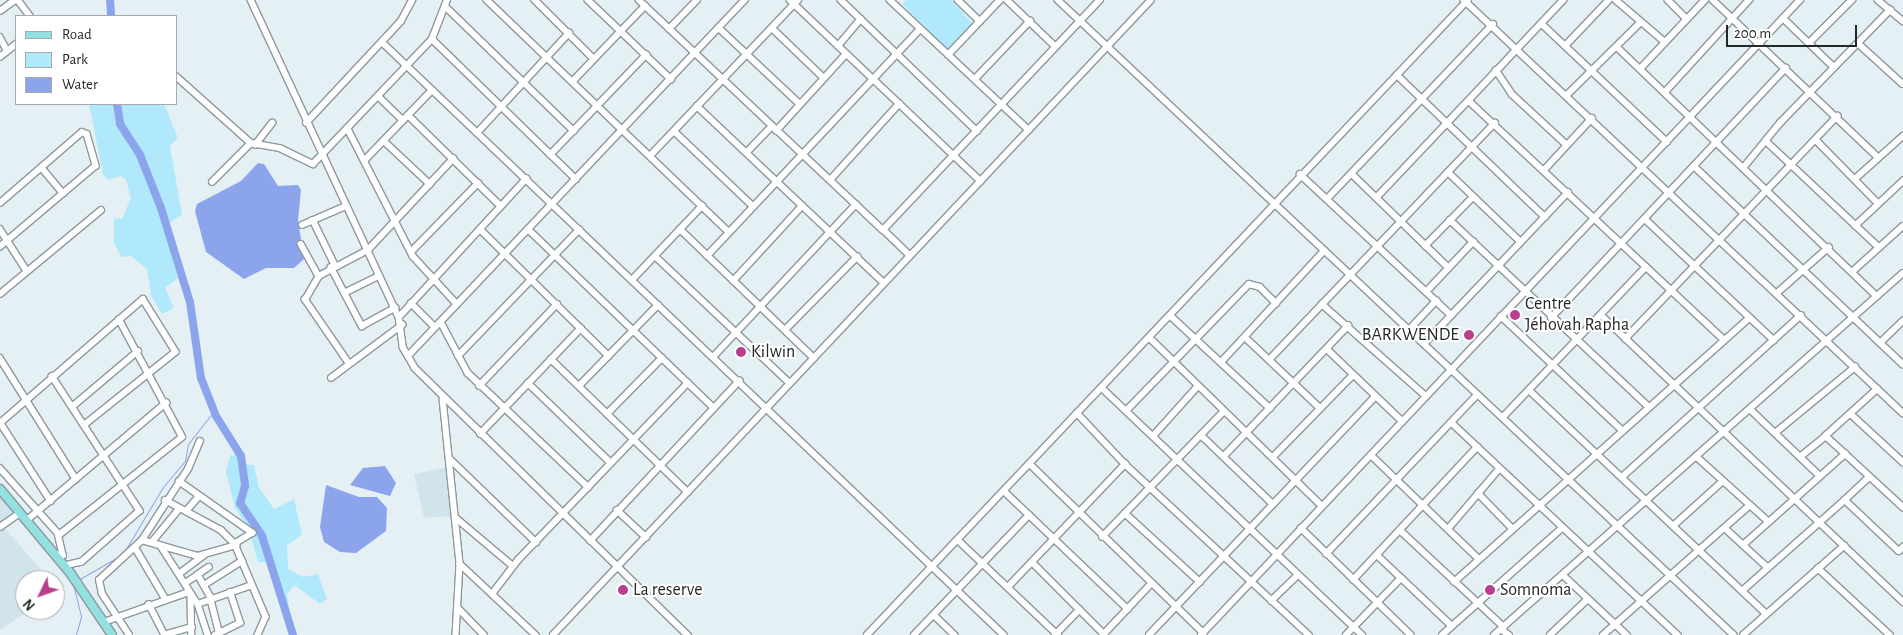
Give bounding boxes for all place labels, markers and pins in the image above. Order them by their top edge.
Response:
place label: Centre Jéhovah Rapha [1525,294,1629,336]
marker: Centre Jéhovah Rapha [1509,309,1521,321]
place label: BARKWENDE [1362,324,1459,346]
marker: BARKWENDE [1463,329,1475,341]
place label: Kilwin [751,341,795,363]
marker: Kilwin [735,346,747,358]
place label: La reserve [633,579,703,601]
place label: Somnoma [1500,579,1572,601]
marker: La reserve [617,584,629,596]
marker: Somnoma [1484,584,1496,596]

